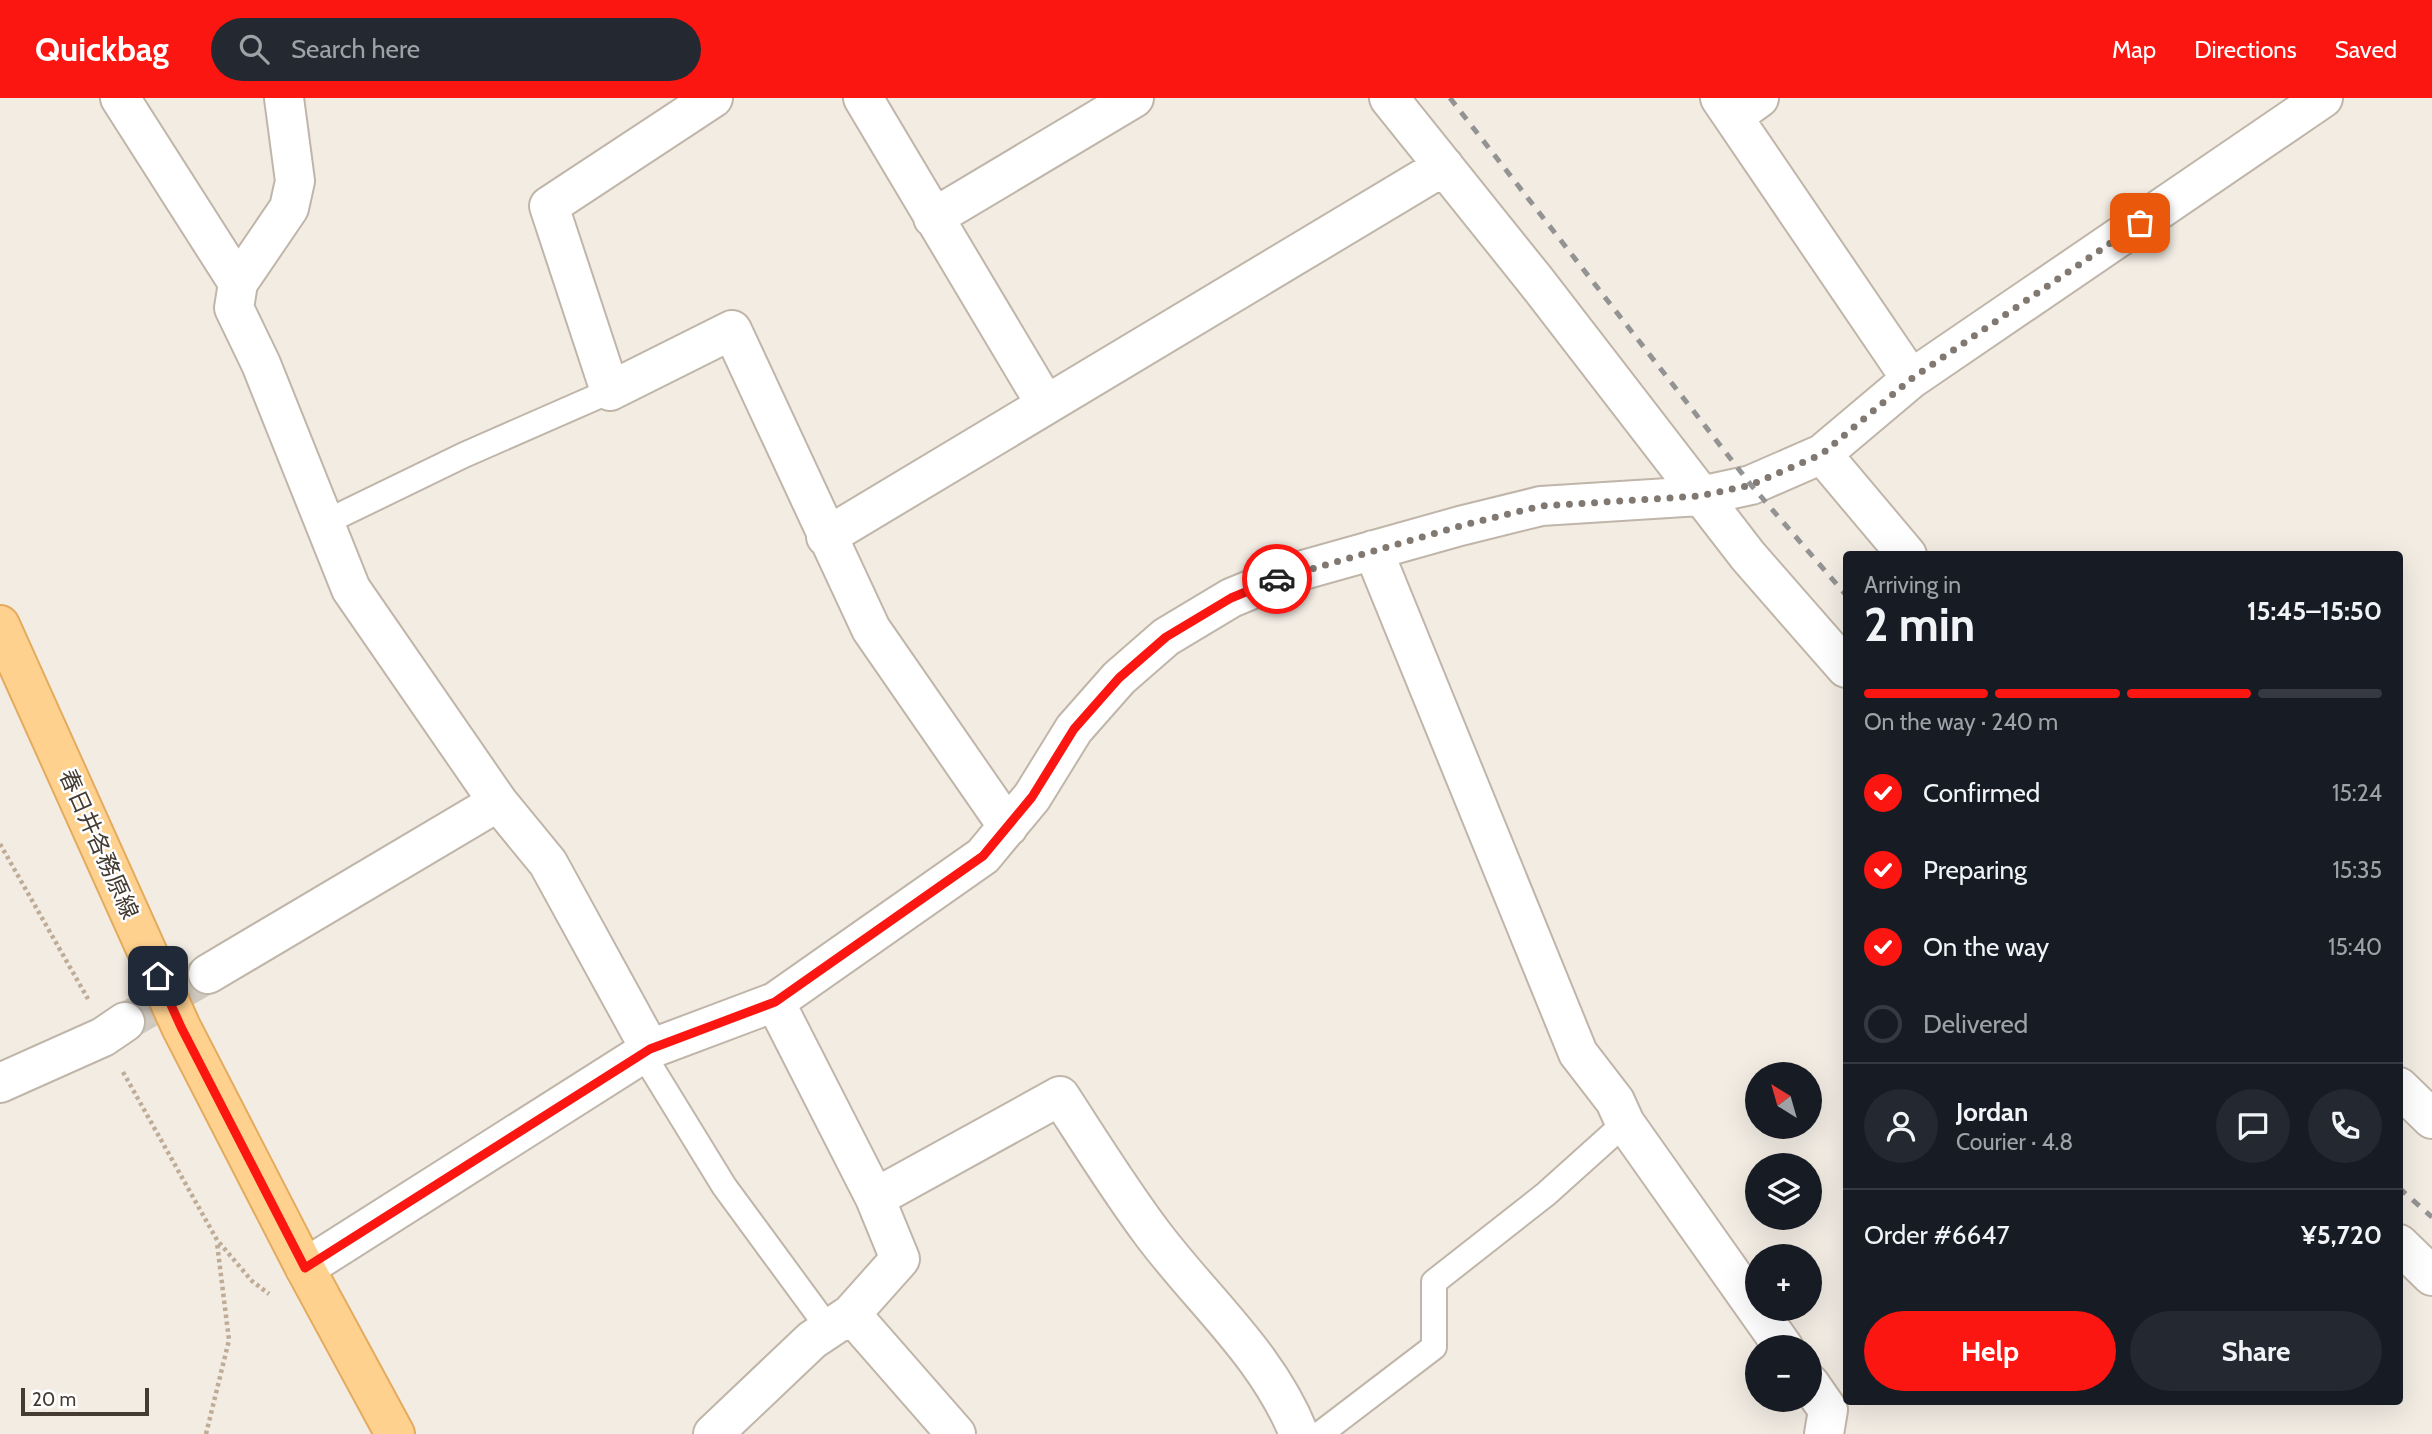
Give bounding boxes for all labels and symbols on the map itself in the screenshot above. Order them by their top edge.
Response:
pin [2110,193,2170,253]
courier [1242,544,1312,614]
street label: 春日井各務原線 [53,765,145,923]
pin [128,946,188,1006]
north arrow [1745,1062,1822,1139]
scale bar [21,1385,149,1417]

